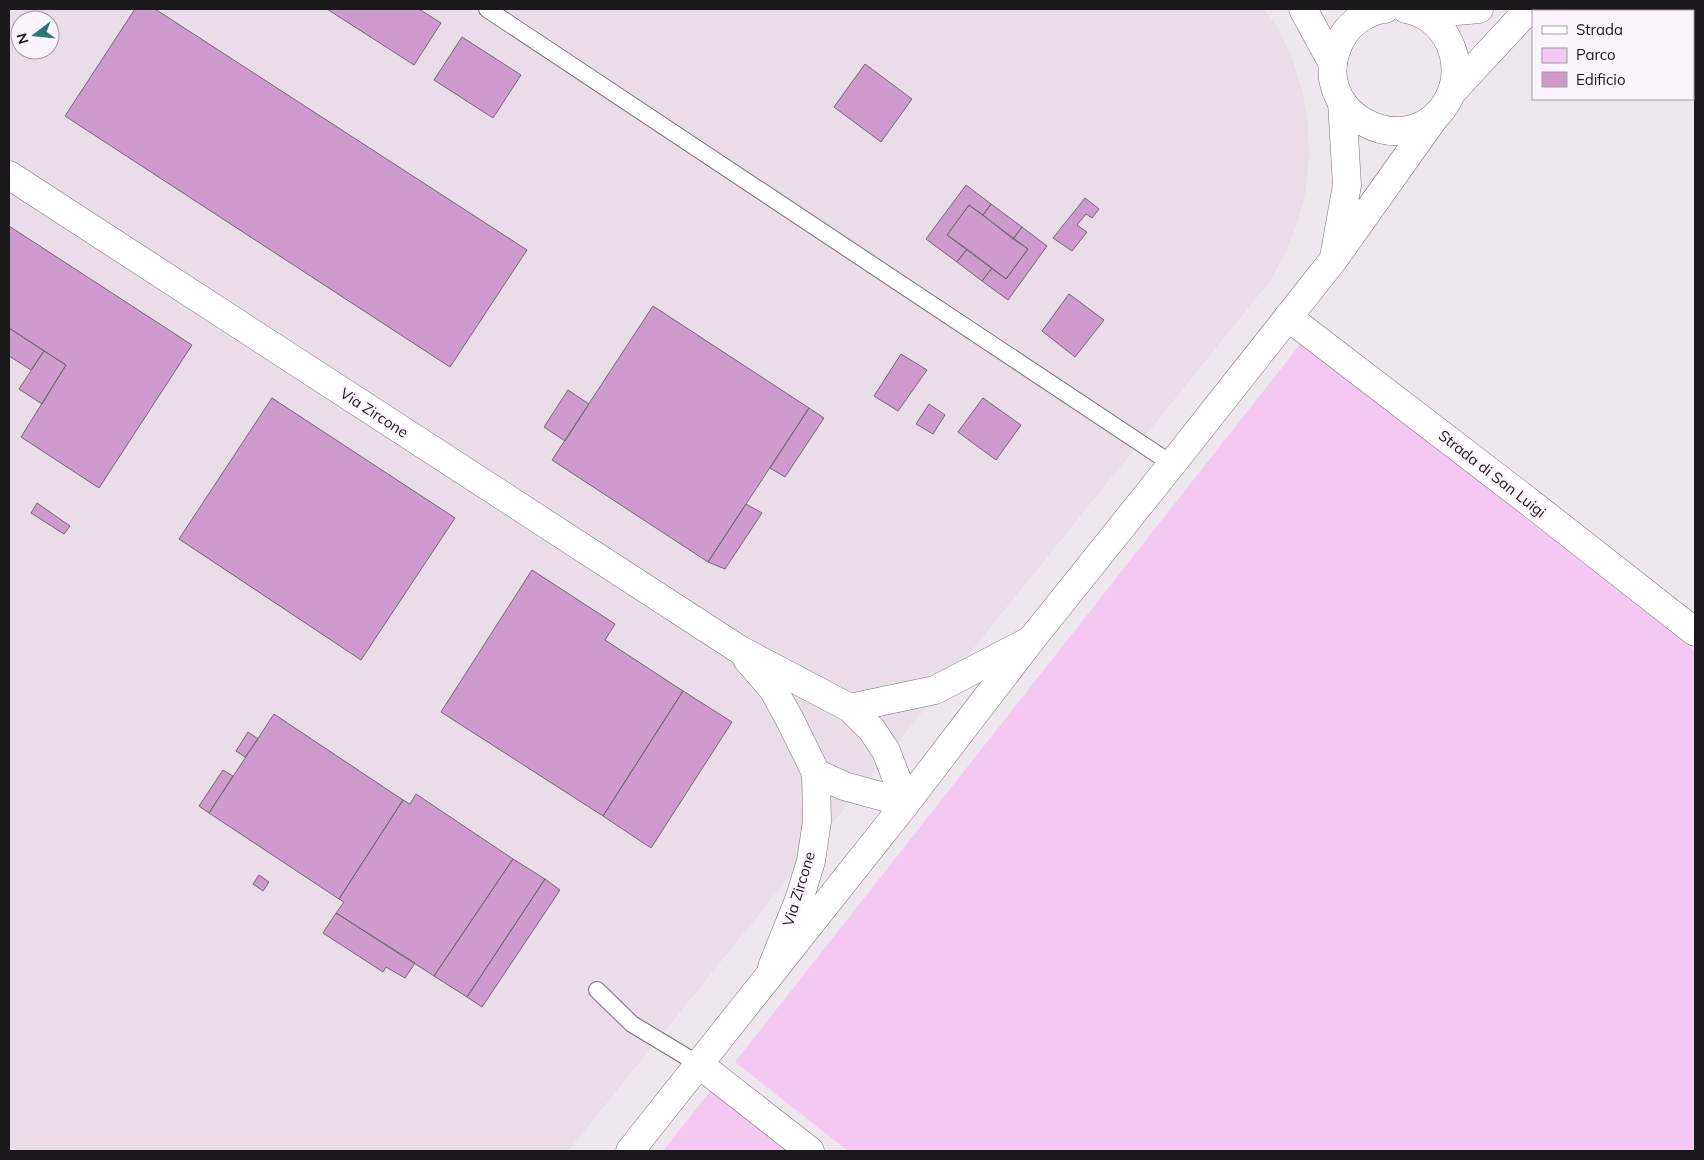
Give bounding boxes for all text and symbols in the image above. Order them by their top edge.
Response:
north arrow [10,10,60,60]
legend [1532,10,1694,100]
text: Strada [1576,20,1623,39]
text: N [12,31,33,46]
text: Parco [1576,45,1616,64]
text: Edificio [1576,70,1626,89]
street label: Via Zircone [337,383,412,442]
street label: Strada di San Luigi [1435,426,1550,521]
street label: Via Zircone [778,849,819,929]

